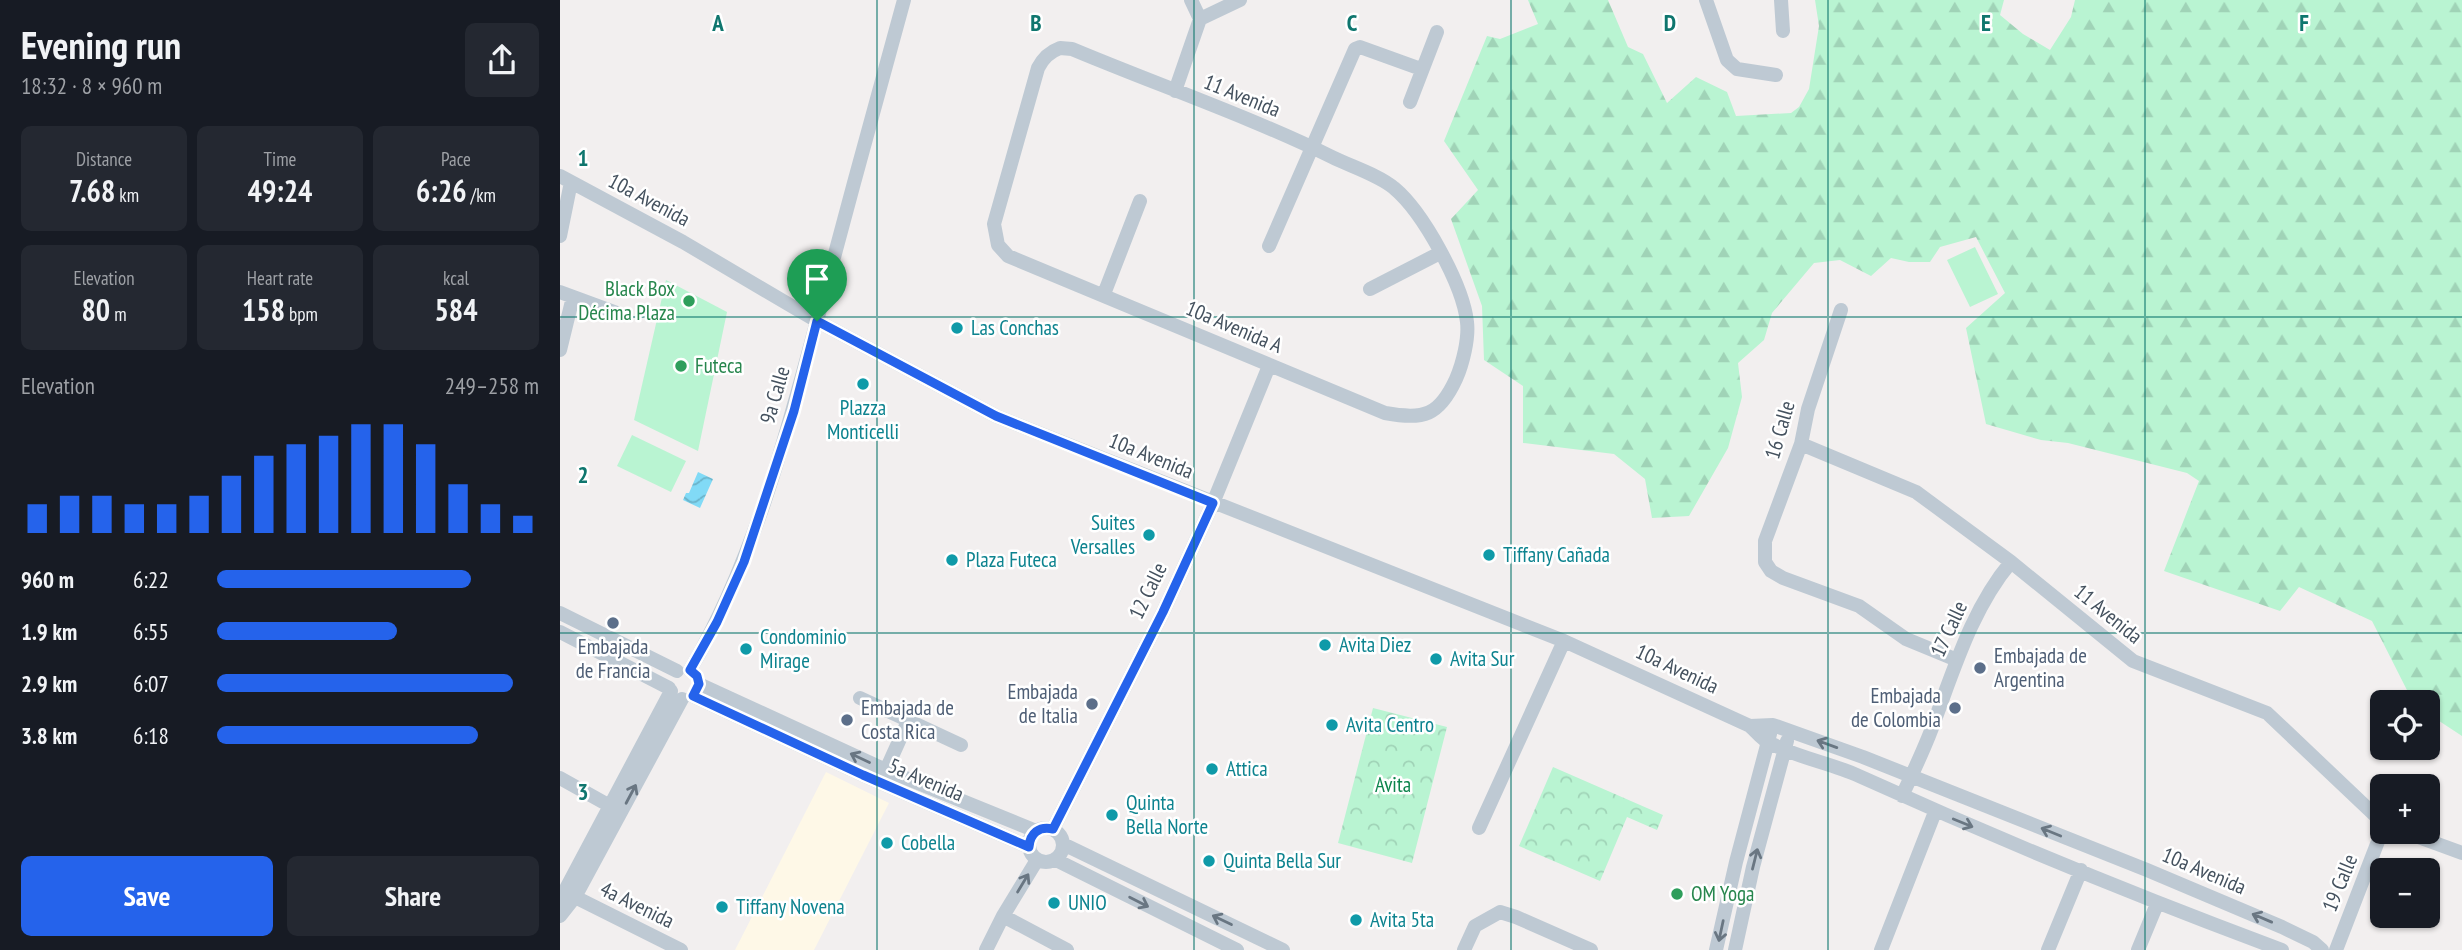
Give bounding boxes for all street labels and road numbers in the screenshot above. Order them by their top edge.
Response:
street label: 11 Avenida [1200,68,1284,123]
street label: 10a Avenida [604,167,695,232]
street label: 10a Avenida A [1182,294,1287,359]
street label: 9a Calle [753,363,796,427]
street label: 16 Calle [1758,398,1801,462]
street label: 10a Avenida [1105,426,1197,485]
street label: 12 Calle [1122,558,1173,623]
street label: 11 Avenida [2069,578,2148,649]
street label: 17 Calle [1924,597,1973,661]
street label: 10a Avenida [1631,638,1723,699]
street label: 5a Avenida [885,752,968,807]
street label: 10a Avenida [2158,841,2250,900]
street label: 19 Calle [2316,850,2363,915]
street label: 4a Avenida [596,875,679,934]

